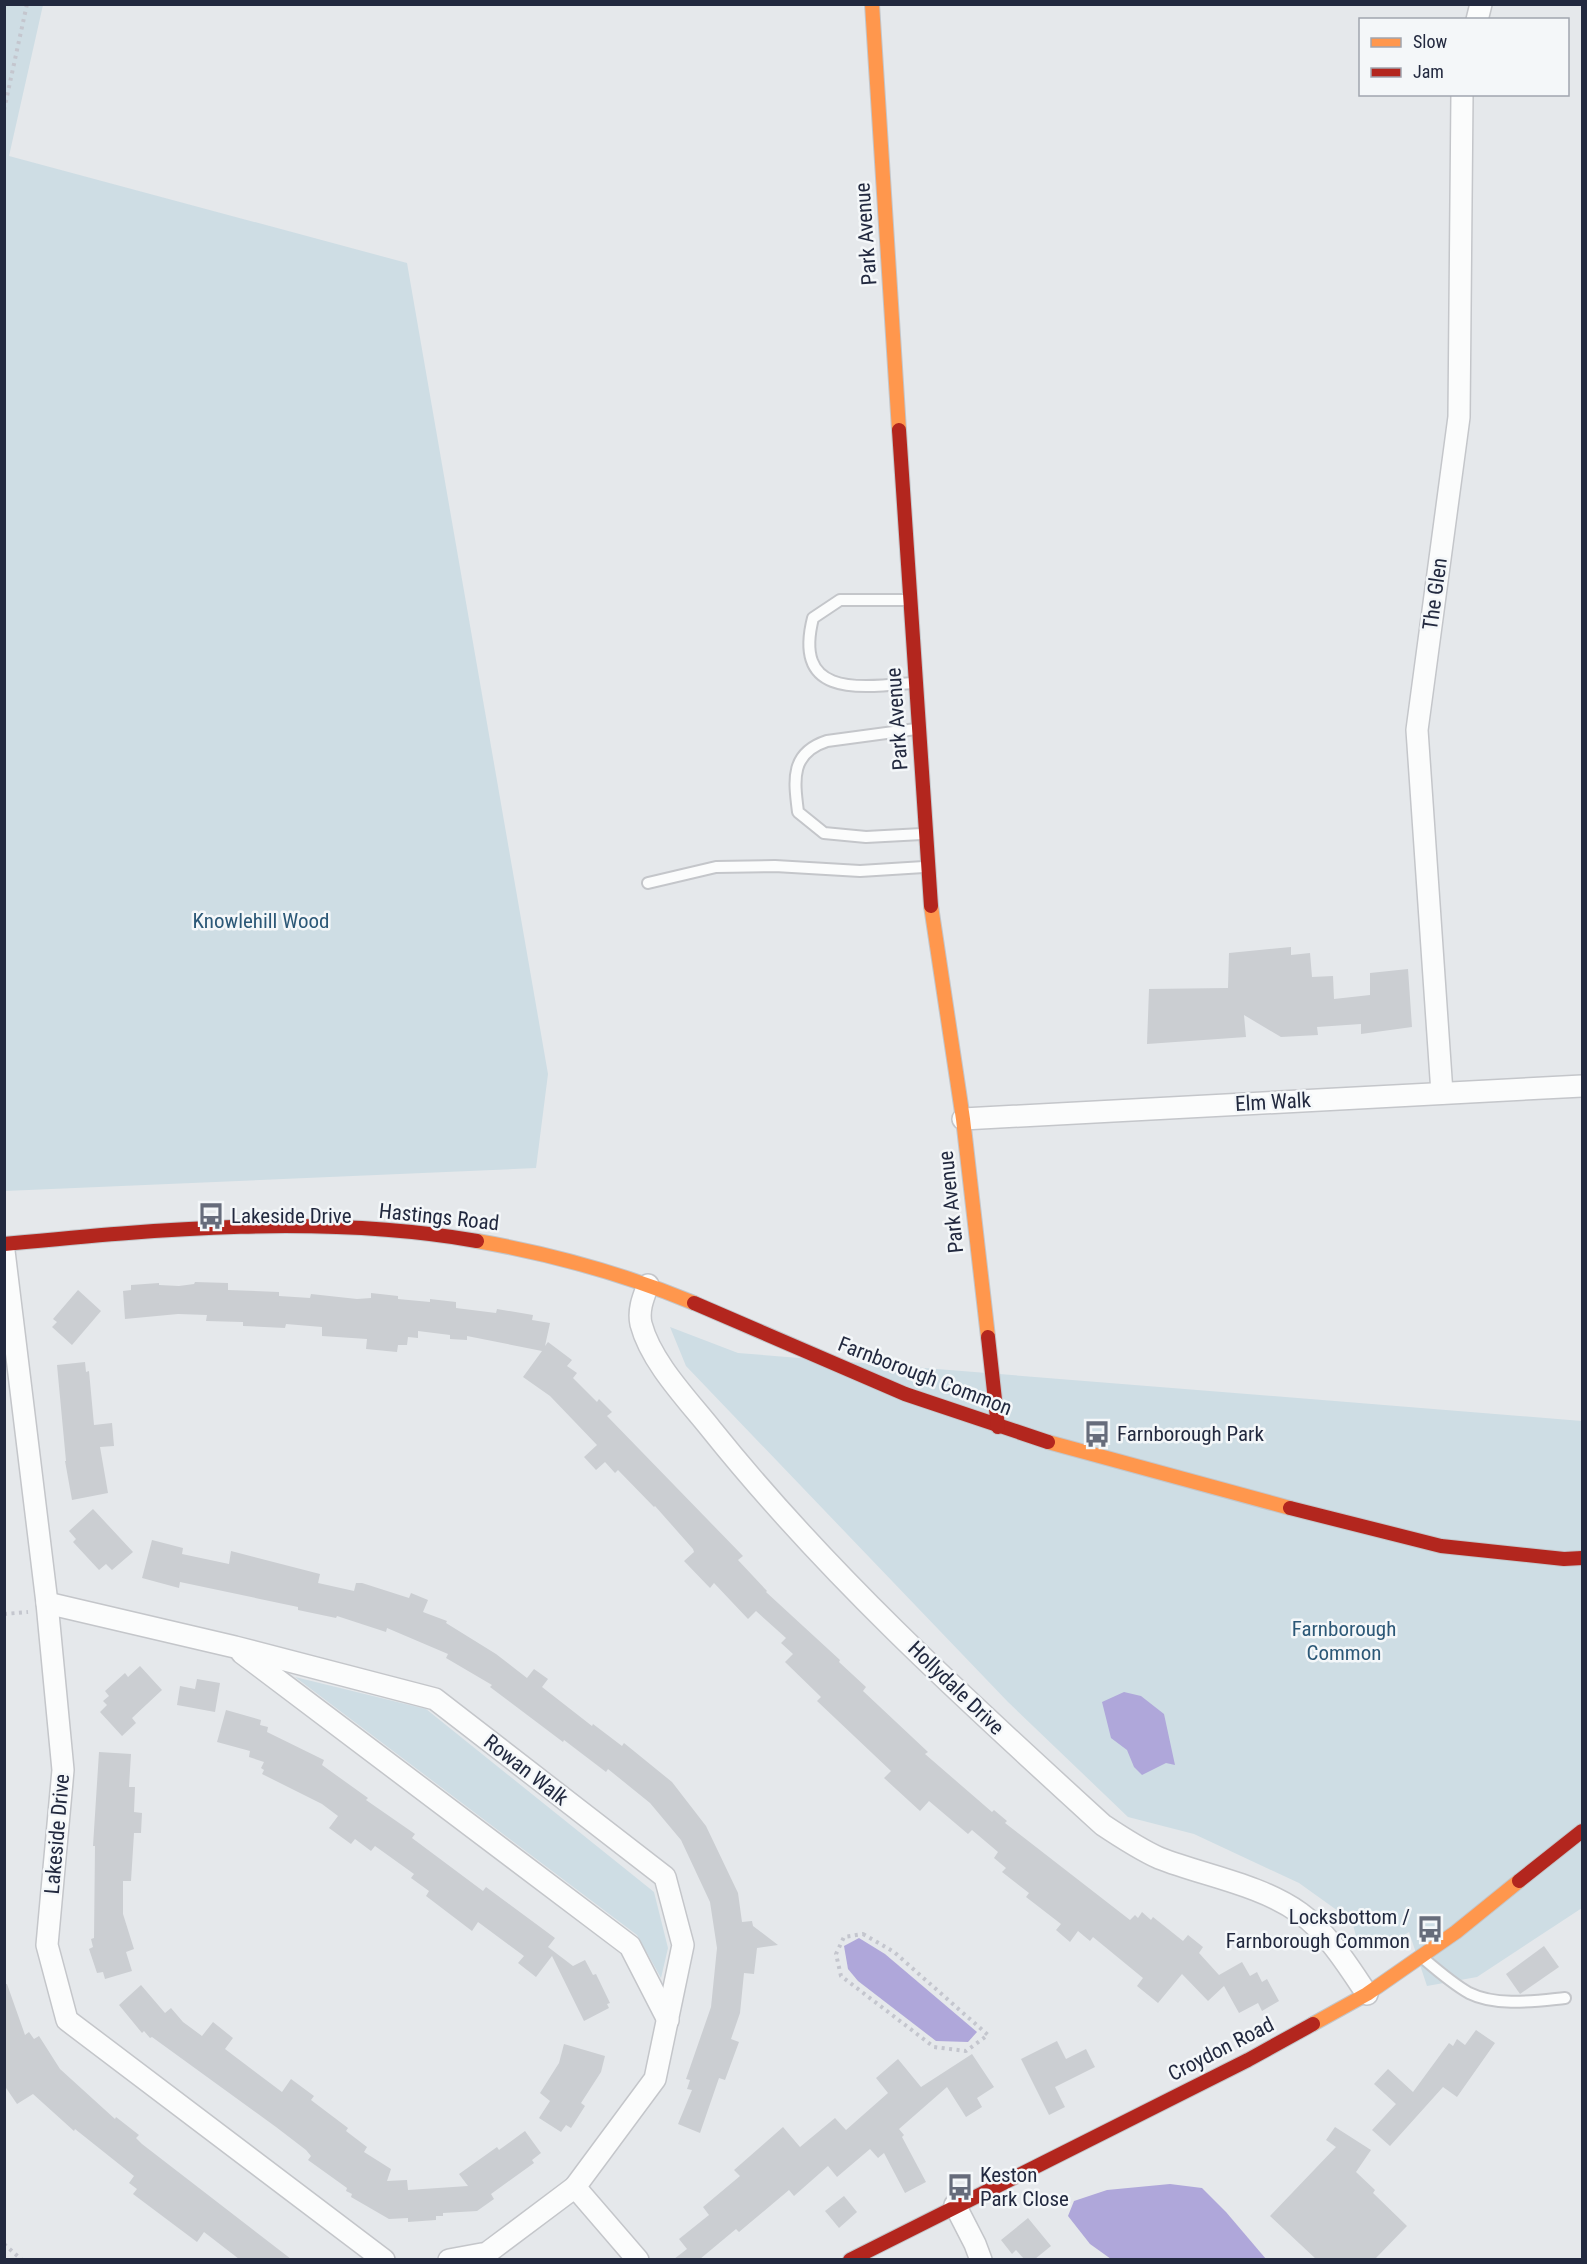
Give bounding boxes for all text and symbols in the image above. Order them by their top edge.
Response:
legend [1359,18,1569,96]
text: Slow [1413,31,1448,52]
text: Jam [1413,61,1444,82]
street label: Park Avenue [850,182,882,286]
street label: The Glen [1418,556,1452,632]
street label: Park Avenue [881,667,913,771]
park label: Knowlehill Wood [193,909,329,933]
street label: Elm Walk [1234,1088,1312,1116]
street label: Park Avenue [934,1150,968,1254]
street label: Hastings Road [378,1199,500,1235]
bus stop icon: Lakeside Drive [196,1201,226,1231]
place label: Lakeside Drive [231,1204,352,1228]
street label: Farnborough Common [835,1332,1015,1420]
bus stop icon: Farnborough Park [1082,1419,1112,1449]
place label: Farnborough Park [1117,1422,1264,1446]
park label: Farnborough Common [1292,1617,1396,1665]
street label: Hollydale Drive [903,1636,1009,1740]
street label: Rowan Walk [479,1730,573,1811]
street label: Lakeside Drive [40,1773,74,1895]
place label: Locksbottom / Farnborough Common [1226,1905,1410,1953]
bus stop icon: Locksbottom / Farnborough Common [1415,1914,1445,1944]
street label: Croydon Road [1164,2012,1278,2086]
place label: Keston Park Close [980,2163,1069,2211]
bus stop icon: Keston Park Close [945,2172,975,2202]

